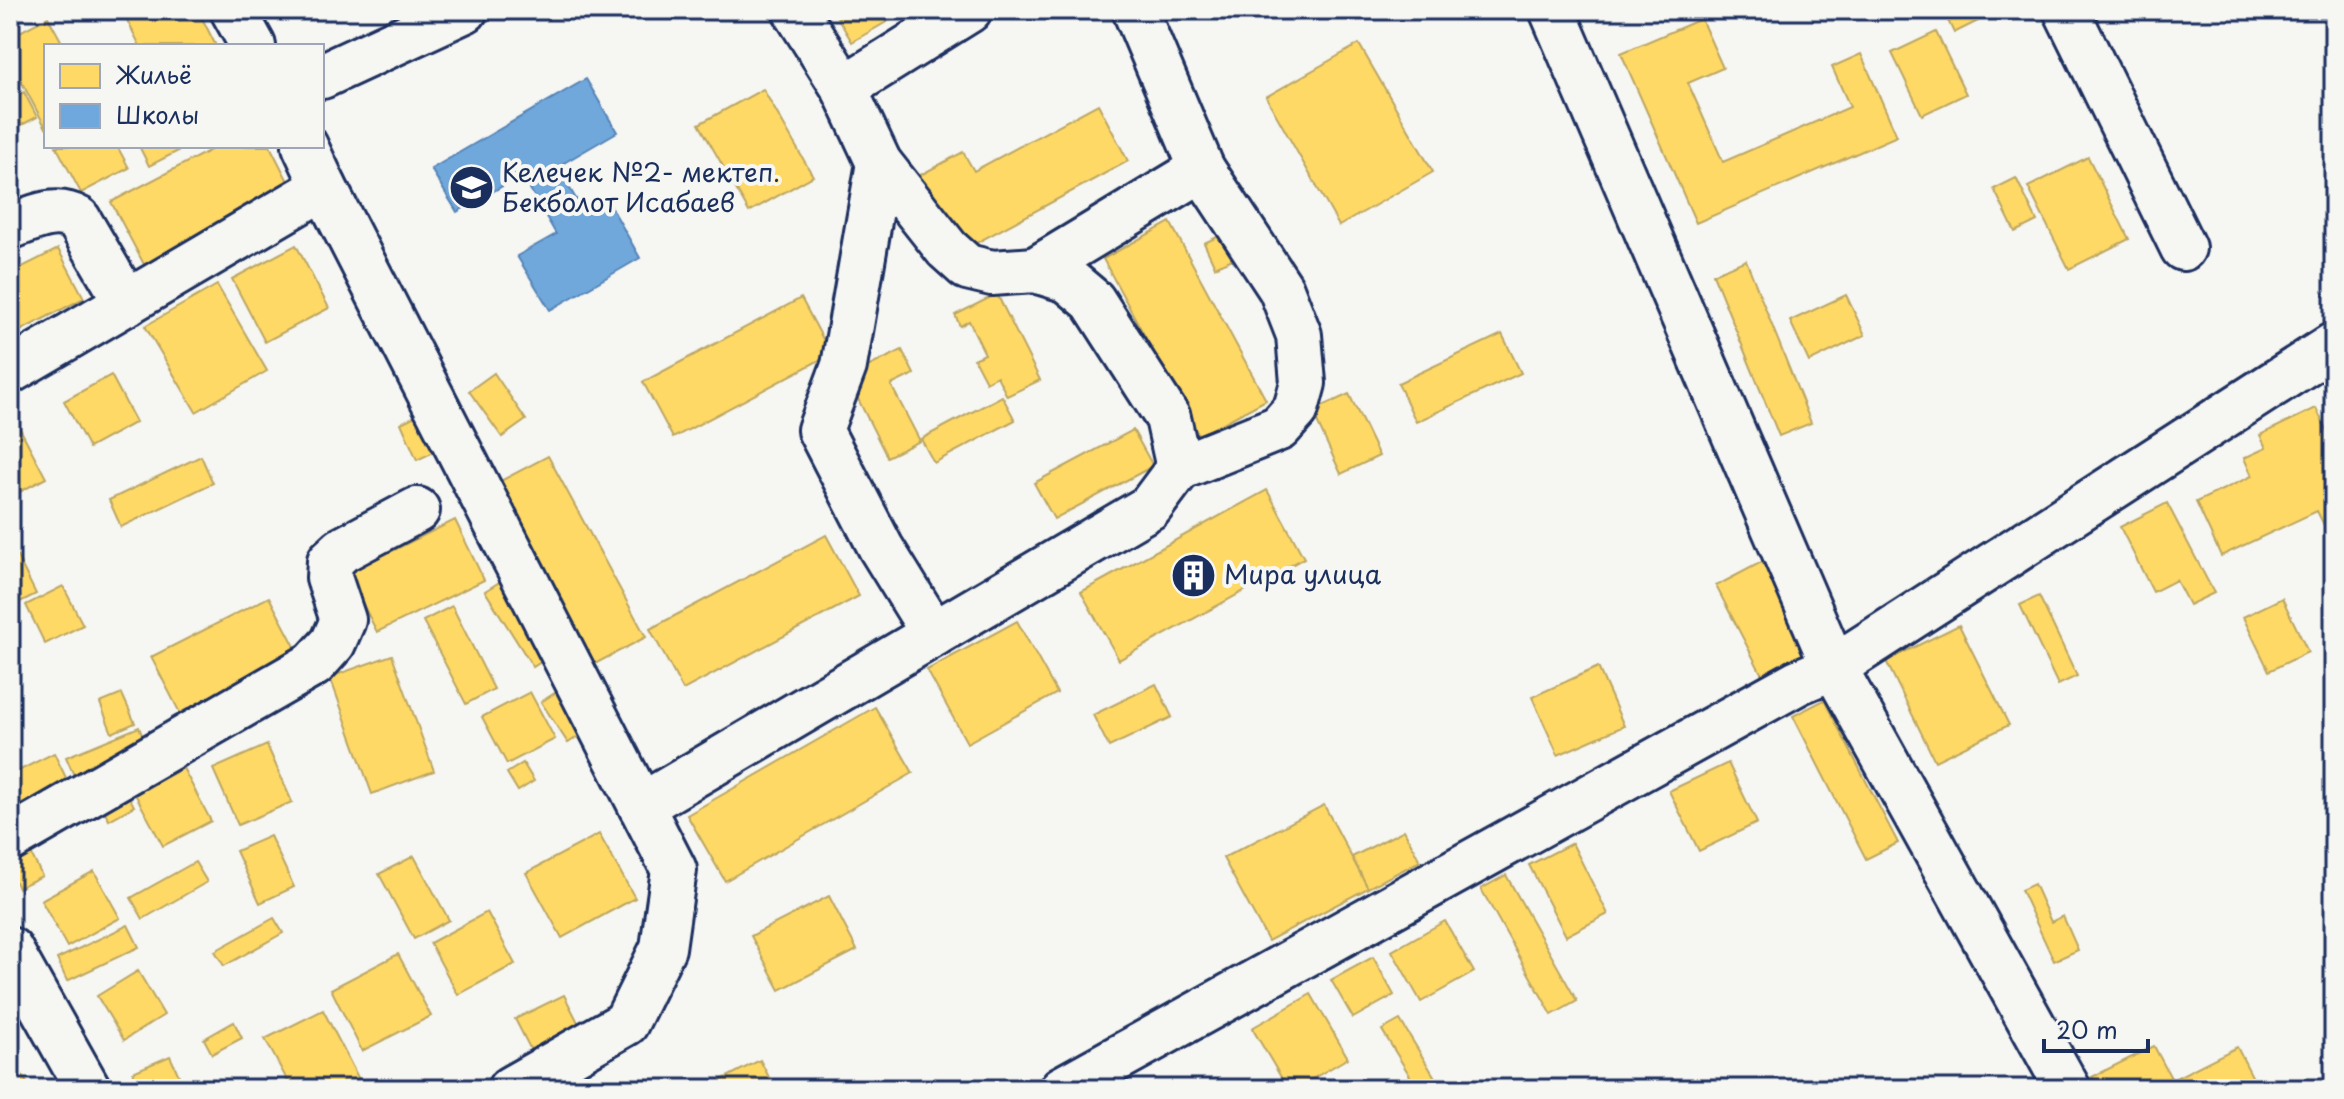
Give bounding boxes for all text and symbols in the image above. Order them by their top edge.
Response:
legend [44,44,324,148]
text: Жильё [115,56,192,92]
text: Школы [116,96,199,132]
place label: Келечек №2- мектеп. Бекболот Исабаев [502,152,780,221]
school or university icon: Келечек №2- мектеп. Бекболот Исабаев [447,164,495,212]
building icon: Мира улица [1169,551,1217,599]
place label: Мира улица [1224,554,1382,593]
scale bar [2044,1003,2148,1053]
text: 20 m [2056,1011,2118,1047]

